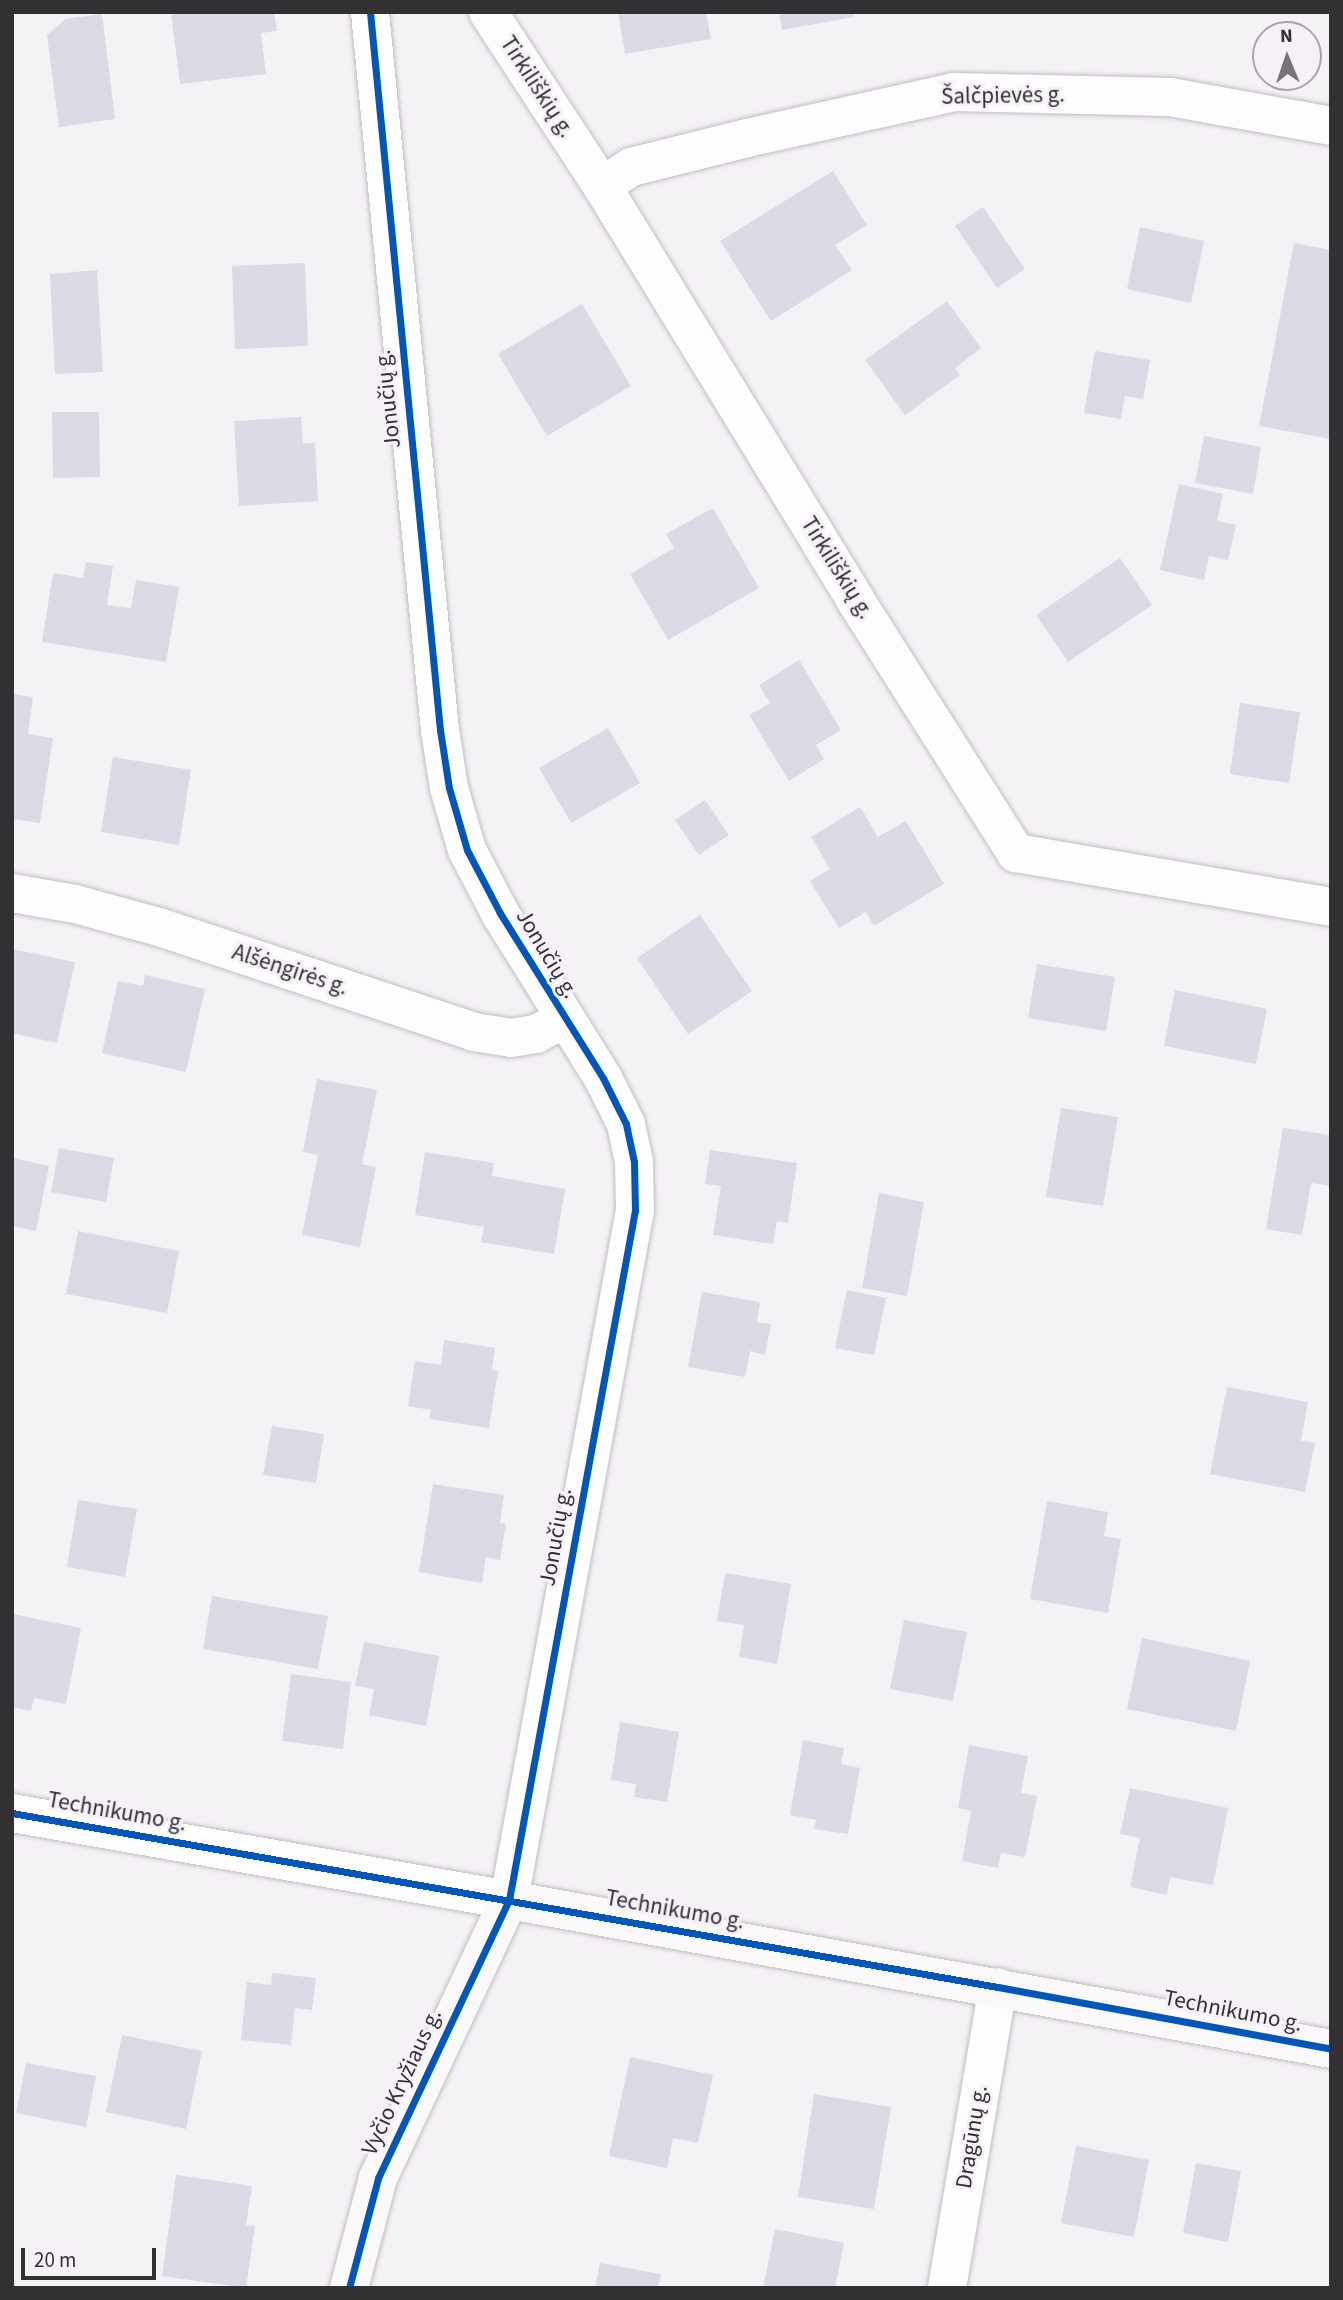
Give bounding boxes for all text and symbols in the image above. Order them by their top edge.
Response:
north arrow [1252,21,1322,91]
text: N [1280,23,1293,50]
street label: Tirkiliškių g. [494,31,580,143]
street label: Šalčpievės g. [941,81,1065,111]
street label: Jonučių g. [369,348,407,450]
street label: Tirkiliškių g. [795,512,879,624]
street label: Jonučių g. [510,904,584,1004]
street label: Alšėngirės g. [229,938,351,1002]
street label: Jonučių g. [534,1486,578,1588]
street label: Technikumo g. [45,1786,189,1838]
street label: Technikumo g. [603,1884,747,1936]
street label: Technikumo g. [1161,1984,1305,2038]
street label: Vyčio Kryžiaus g. [356,2004,448,2160]
street label: Dragūnų g. [950,2083,994,2191]
scale bar [24,2234,159,2278]
text: 20 m [34,2245,76,2275]

